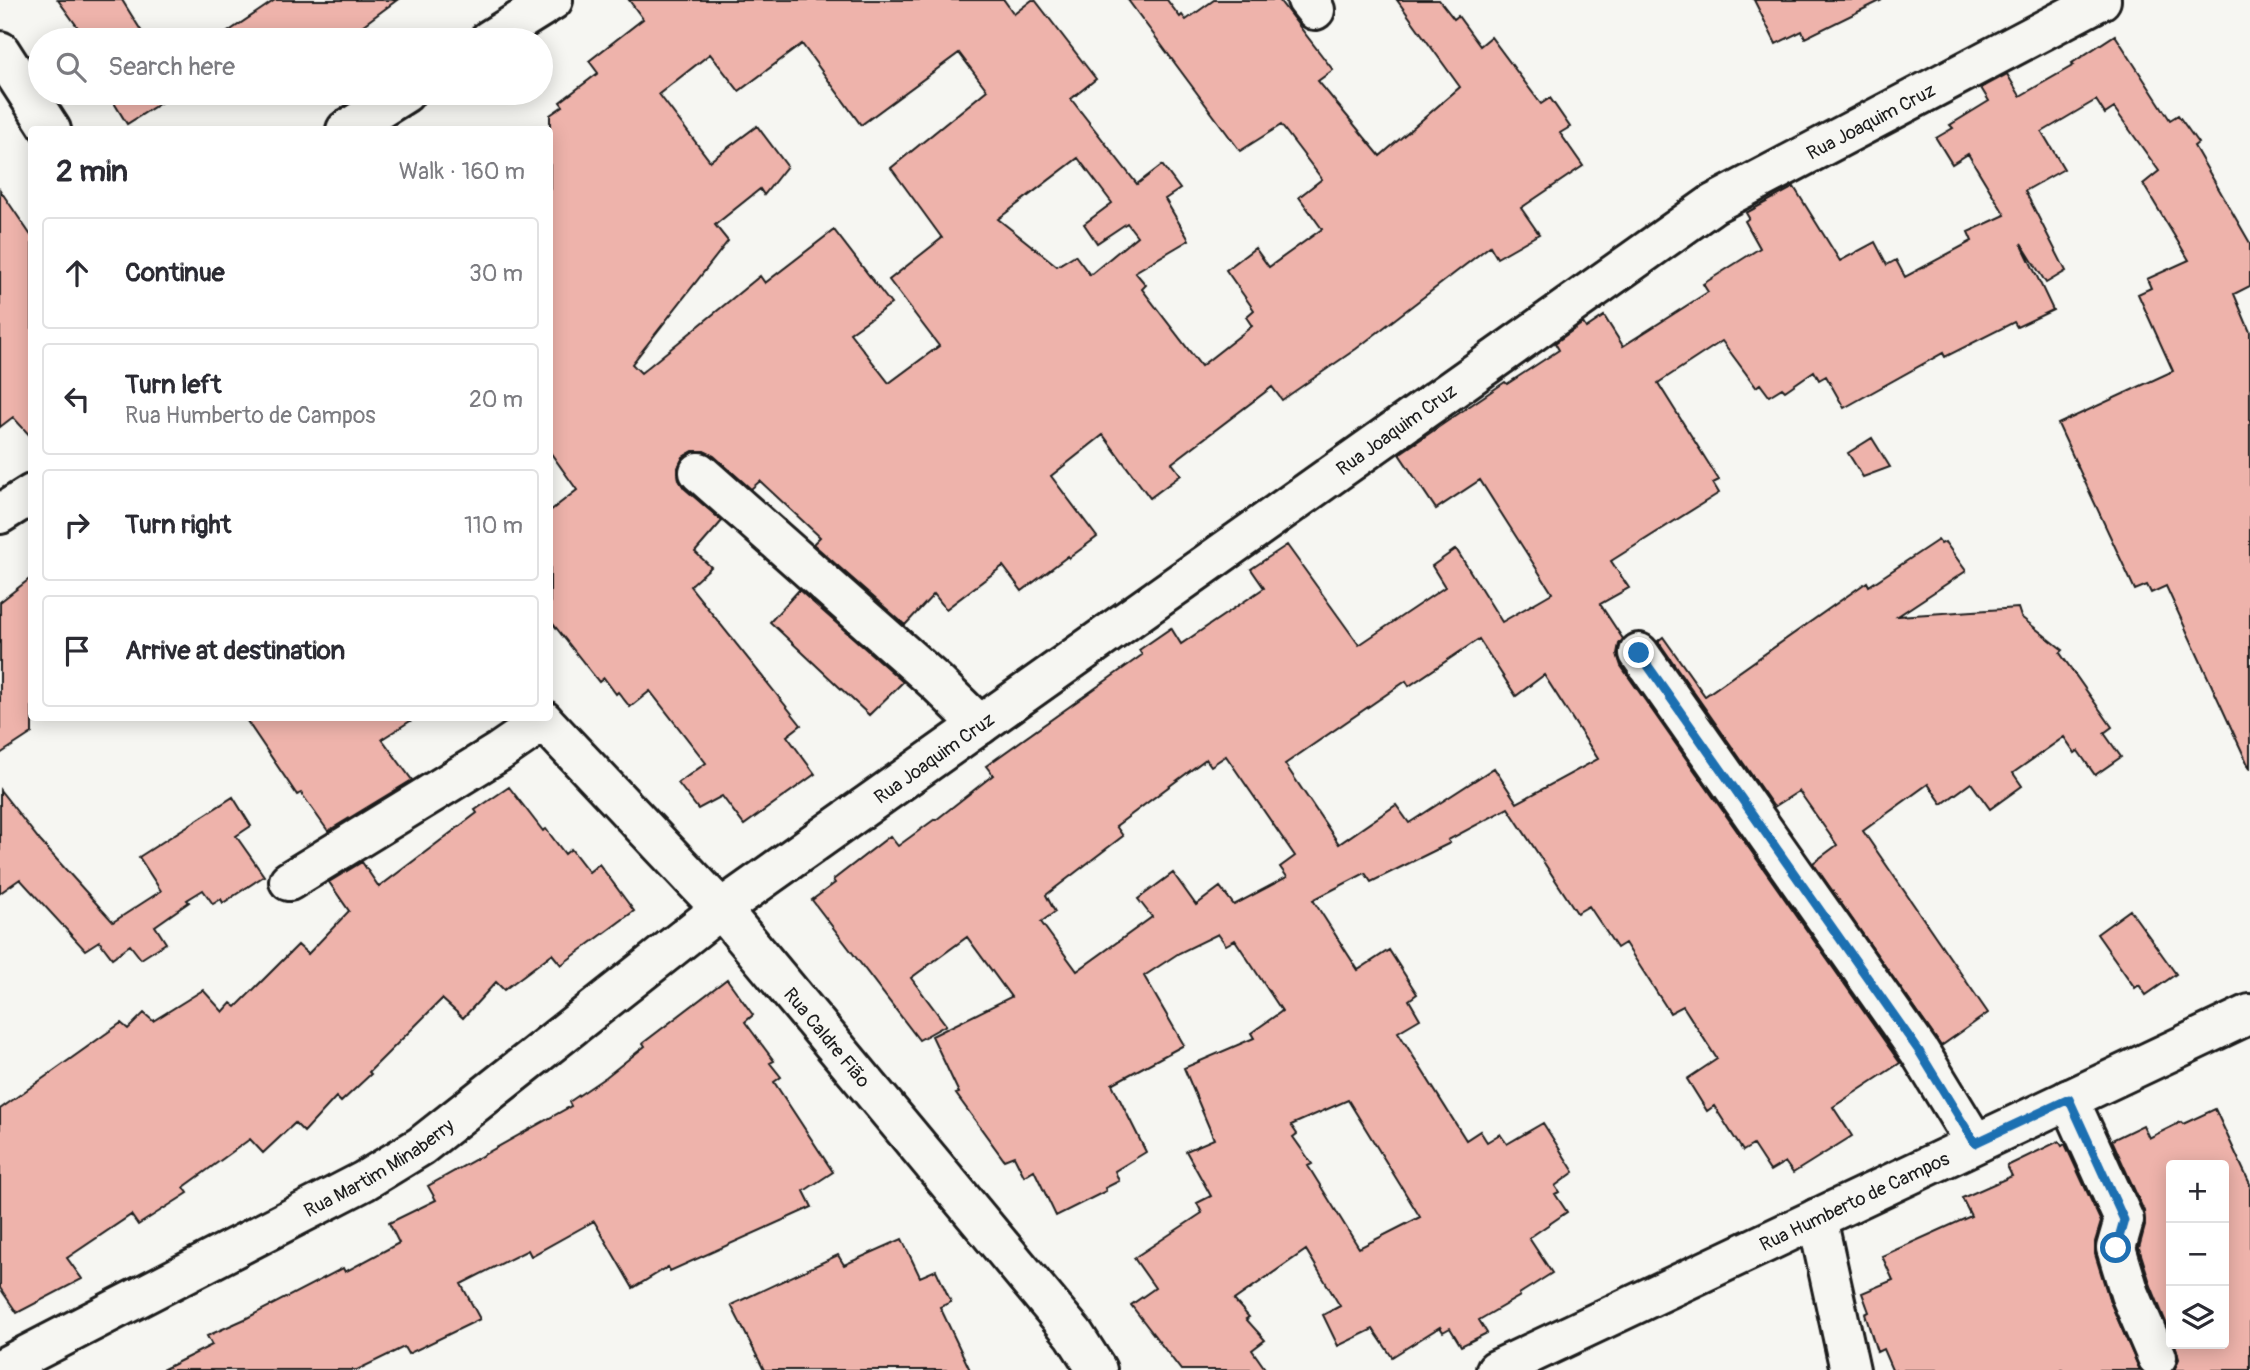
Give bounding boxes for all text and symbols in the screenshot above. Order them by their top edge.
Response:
search box [28,28,553,105]
icon: search [52,48,90,86]
text: Search here [108,51,235,83]
street label: Rua Joaquim Cruz [1803,78,1940,166]
text: 2 min [56,153,128,190]
text: Walk · 160 m [399,157,525,186]
icon: ahead [58,254,96,292]
text: Continue [125,257,225,289]
text: 30 m [469,259,523,288]
text: Turn left [125,369,221,401]
street label: Rua Joaquim Cruz [1332,379,1462,481]
icon: left [58,380,96,418]
text: 20 m [469,385,523,414]
text: Rua Humberto de Campos [125,401,376,430]
icon: right [58,506,96,544]
text: Turn right [125,509,231,541]
text: 110 m [464,511,523,540]
icon: arrive [58,632,96,670]
text: Arrive at destination [125,635,345,667]
route end [1623,637,1654,668]
street label: Rua Joaquim Cruz [870,708,999,809]
street label: Rua Caldre Fião [778,983,875,1093]
street label: Rua Martim Minaberry [300,1114,459,1223]
street label: Rua Humberto de Campos [1756,1147,1954,1257]
map controls [2166,1160,2229,1349]
button: + [2166,1160,2229,1223]
button: − [2166,1223,2229,1286]
route start [2100,1232,2131,1263]
button: layers [2166,1286,2229,1349]

